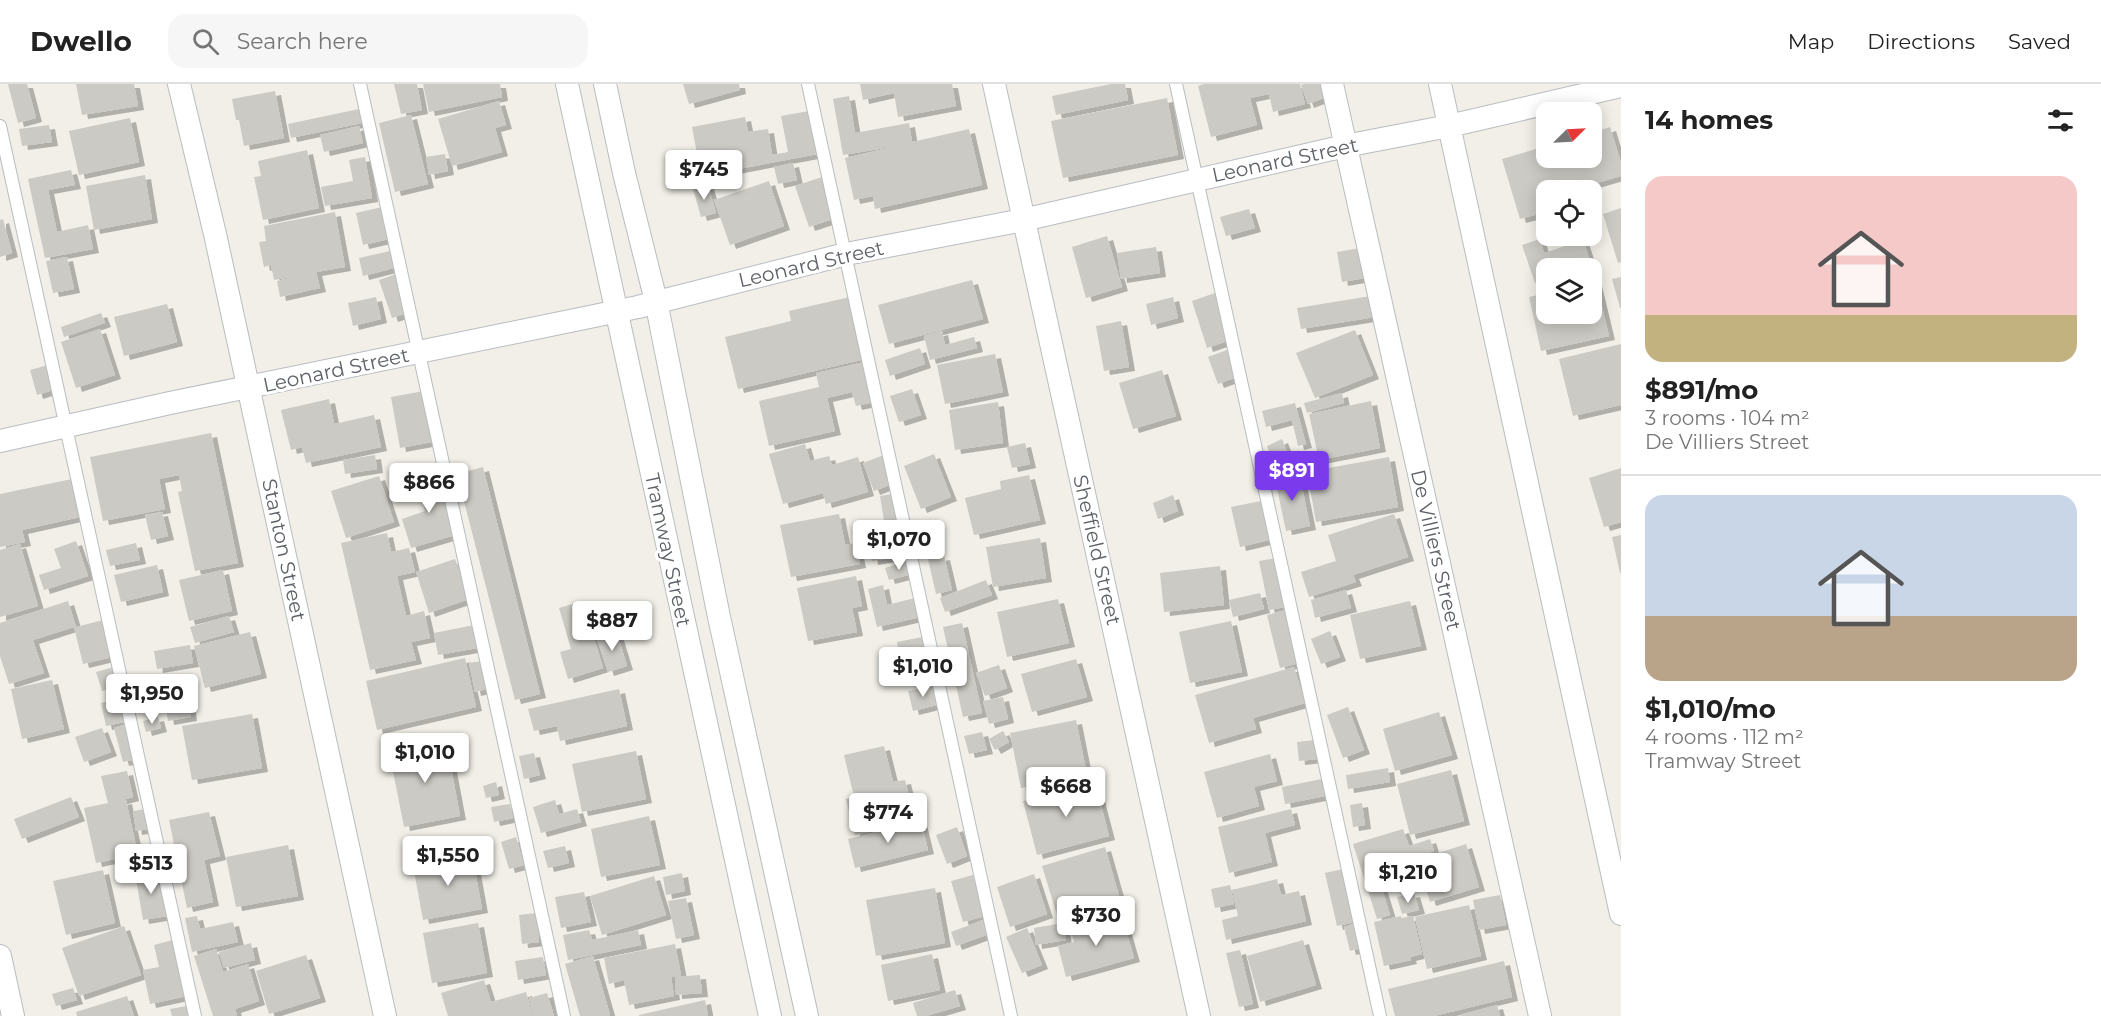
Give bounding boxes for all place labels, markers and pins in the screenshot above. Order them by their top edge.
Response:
pin: $745 [668,150,740,201]
pin: $891 [1256,451,1328,502]
pin: $866 [393,463,465,514]
pin: $1,070 [850,520,948,571]
pin: $887 [576,601,648,652]
pin: $1,010 [874,647,972,698]
pin: $1,950 [103,674,201,725]
pin: $1,010 [376,733,474,784]
pin: $668 [1030,767,1102,818]
pin: $774 [852,793,924,844]
pin: $1,550 [399,836,497,887]
pin: $513 [115,844,187,895]
pin: $1,210 [1359,853,1457,904]
pin: $730 [1060,896,1132,947]

